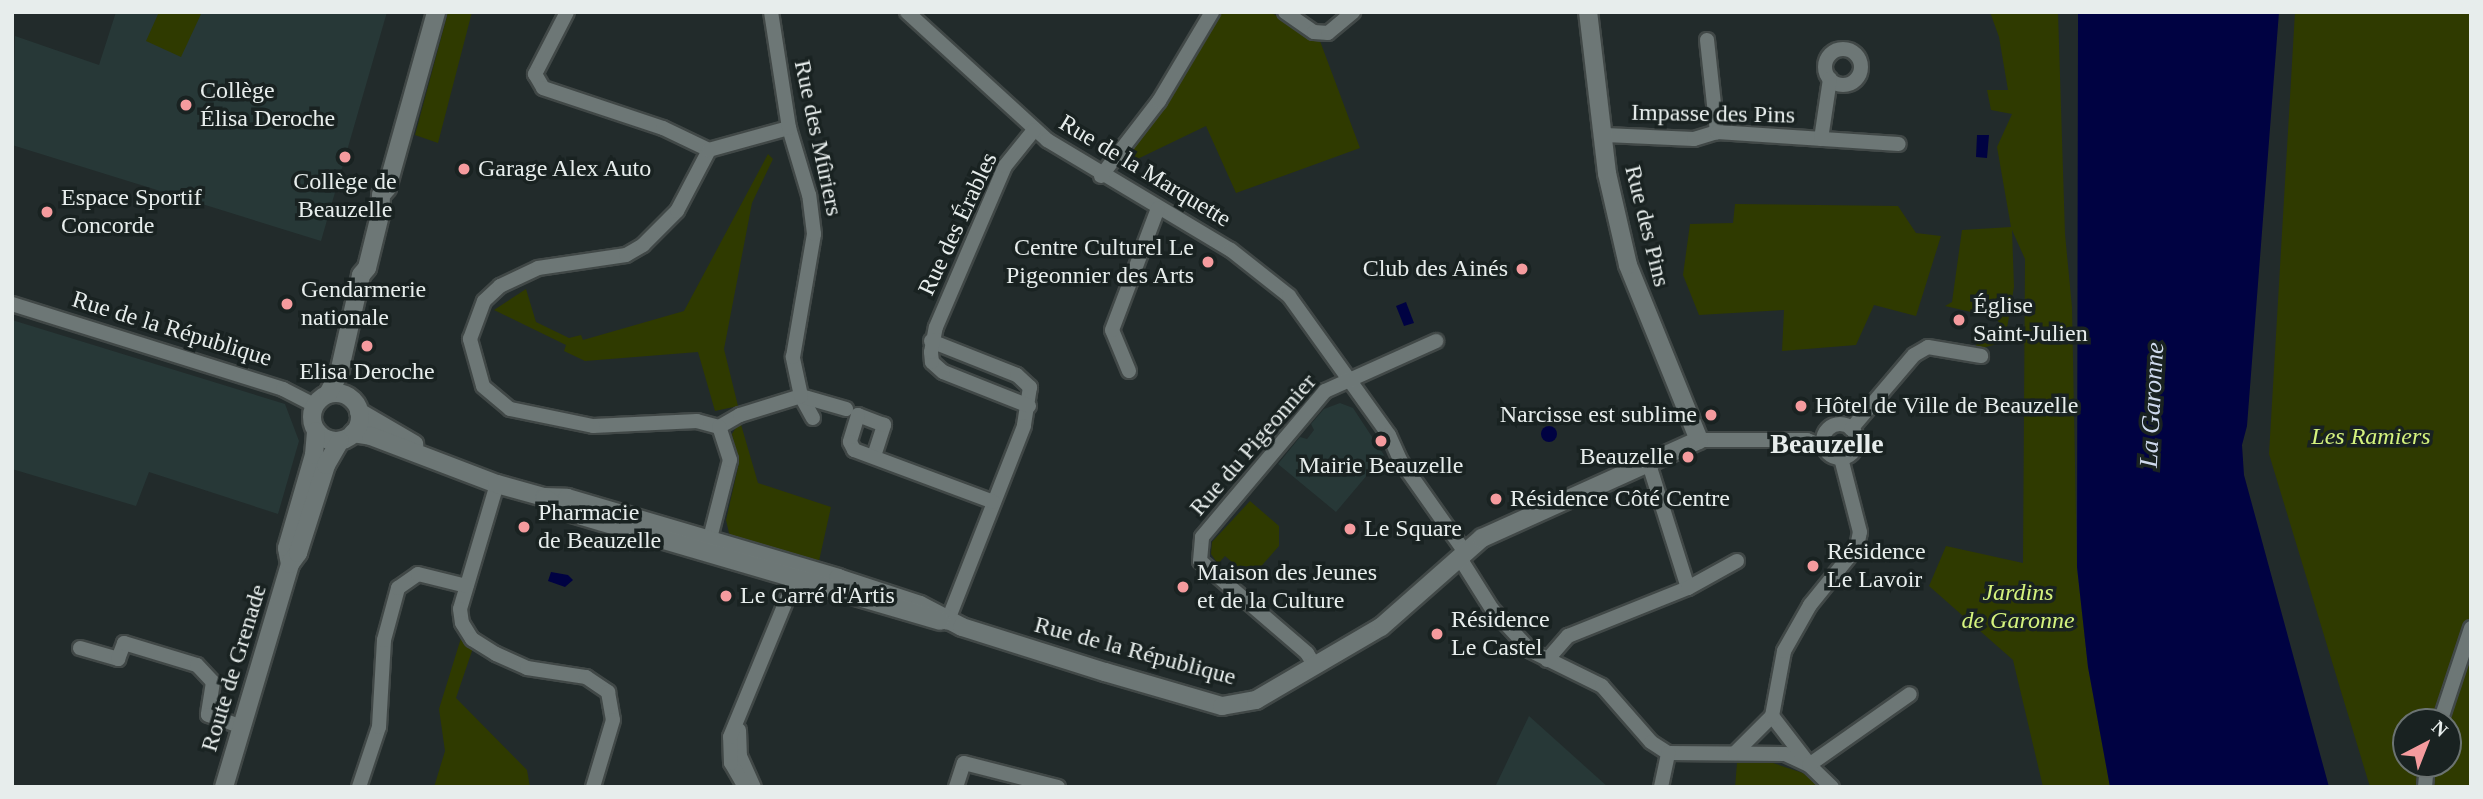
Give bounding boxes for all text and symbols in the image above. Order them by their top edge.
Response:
street label: Rue des Mûriers [787,57,849,219]
place label: Collège Élisa Deroche [200,77,335,133]
marker: Collège Élisa Deroche [178,97,194,113]
street label: Impasse des Pins [1631,98,1795,130]
street label: Rue de la Marquette [1054,108,1236,234]
street label: Rue des Érables [912,148,1004,300]
marker: Collège de Beauzelle [337,149,353,165]
place label: Garage Alex Auto [478,155,654,183]
marker: Garage Alex Auto [456,161,472,177]
street label: Rue des Pins [1618,162,1676,290]
place label: Collège de Beauzelle [293,168,397,224]
place label: Espace Sportif Concorde [61,184,202,240]
marker: Espace Sportif Concorde [39,204,55,220]
place label: Centre Culturel Le Pigeonnier des Arts [1005,234,1194,290]
marker: Centre Culturel Le Pigeonnier des Arts [1200,254,1216,270]
place label: Club des Ainés [1361,255,1508,283]
marker: Club des Ainés [1514,261,1530,277]
place label: Gendarmerie nationale [301,276,426,332]
street label: Rue de la République [69,285,275,373]
place label: Église Saint-Julien [1973,292,2088,348]
marker: Gendarmerie nationale [279,296,295,312]
marker: Église Saint-Julien [1951,312,1967,328]
marker: Elisa Deroche [359,338,375,354]
water label: La Garonne [2133,342,2171,468]
place label: Elisa Deroche [299,358,435,386]
street label: Rue du Pigeonnier [1184,368,1322,522]
place label: Hôtel de Ville de Beauzelle [1815,392,2079,420]
marker: Hôtel de Ville de Beauzelle [1793,398,1809,414]
place label: Narcisse est sublime [1500,401,1697,429]
marker: Narcisse est sublime [1703,407,1719,423]
park label: Les Ramiers [2311,423,2431,451]
district label: Beauzelle [1770,427,1884,461]
marker: Mairie Beauzelle [1373,433,1389,449]
place label: Beauzelle [1579,443,1674,471]
marker: Beauzelle [1680,449,1696,465]
place label: Mairie Beauzelle [1299,452,1463,480]
place label: Résidence Côté Centre [1510,485,1730,513]
marker: Résidence Côté Centre [1488,491,1504,507]
place label: Pharmacie de Beauzelle [538,499,661,555]
place label: Le Square [1364,515,1462,543]
marker: Pharmacie de Beauzelle [516,519,532,535]
marker: Le Square [1342,521,1358,537]
place label: Résidence Le Lavoir [1827,538,1926,594]
marker: Résidence Le Lavoir [1805,558,1821,574]
place label: Maison des Jeunes et de la Culture [1197,559,1377,615]
marker: Maison des Jeunes et de la Culture [1175,579,1191,595]
park label: Jardins de Garonne [1961,579,2075,635]
street label: Route de Grenade [195,581,273,755]
place label: Le Carré d'Artis [740,582,895,610]
marker: Le Carré d'Artis [718,588,734,604]
place label: Résidence Le Castel [1451,606,1550,662]
street label: Rue de la République [1031,610,1239,692]
marker: Résidence Le Castel [1429,626,1445,642]
north arrow [2392,708,2462,778]
text: N [2428,716,2452,741]

